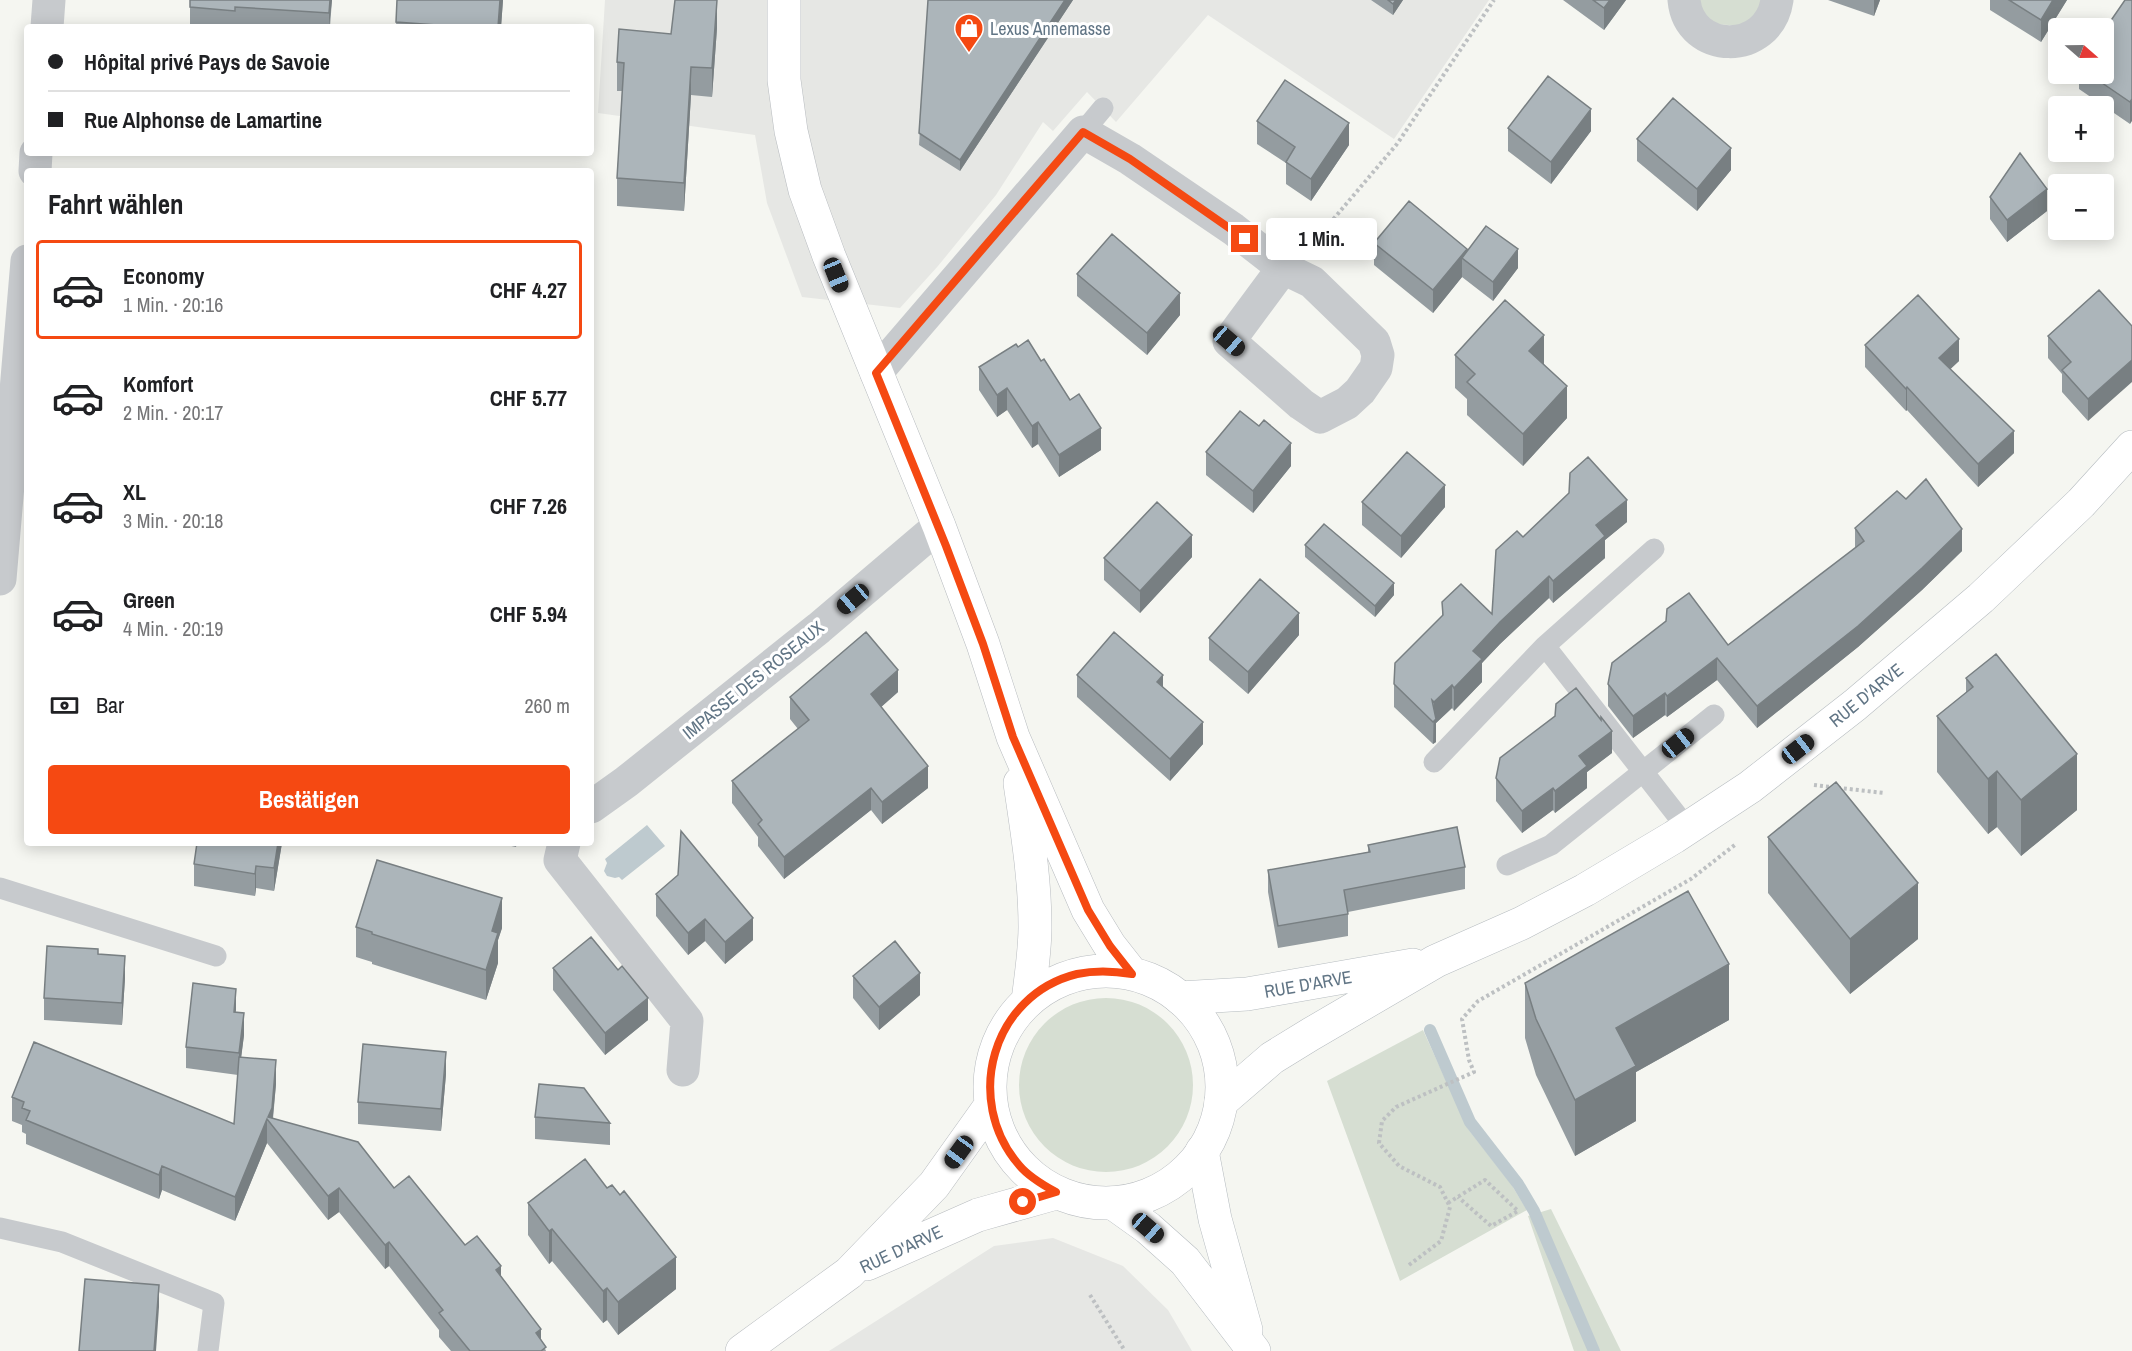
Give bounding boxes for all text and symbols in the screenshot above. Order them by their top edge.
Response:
shop icon: Lexus Annemasse [953,12,985,54]
place label: Lexus Annemasse [990,16,1111,41]
north arrow [2048,18,2114,84]
map controls [2048,18,2114,240]
text: Hôpital privé Pays de Savoie [84,47,330,77]
button: + [2048,96,2114,162]
text: Rue Alphonse de Lamartine [84,105,322,135]
button: − [2048,174,2114,240]
text: Fahrt wählen [48,186,184,222]
callout: 1 Min. [1266,218,1377,260]
route end [1231,225,1258,252]
text: 1 Min. [1298,225,1345,252]
car [821,255,851,295]
text: Economy [123,261,204,291]
icon: car [51,263,105,317]
text: CHF 4.27 [490,275,567,305]
text: 1 Min. · 20:16 [123,291,223,318]
car [1210,322,1248,360]
text: Komfort [123,369,193,399]
icon: car [51,371,105,425]
text: CHF 5.77 [490,383,567,413]
text: 2 Min. · 20:17 [123,399,223,426]
text: XL [123,477,146,507]
icon: car [51,479,105,533]
text: CHF 7.26 [490,491,567,521]
text: 3 Min. · 20:18 [123,507,223,534]
car [833,581,873,617]
text: Green [123,585,175,615]
icon: car [51,587,105,641]
text: CHF 5.94 [490,599,567,629]
text: 4 Min. · 20:19 [123,615,223,642]
street label: IMPASSE DES ROSEAUX [677,615,829,745]
street label: RUE D'ARVE [1824,657,1908,733]
icon: cash [48,689,81,722]
text: Bar [96,690,124,720]
text: 260 m [524,692,570,719]
car [1658,725,1698,761]
car [1778,731,1818,767]
button: Bestätigen [48,765,570,834]
street label: RUE D'ARVE [1262,964,1354,1004]
car [941,1132,977,1172]
route start [1009,1188,1036,1215]
car [1129,1209,1167,1247]
street label: RUE D'ARVE [856,1219,946,1279]

